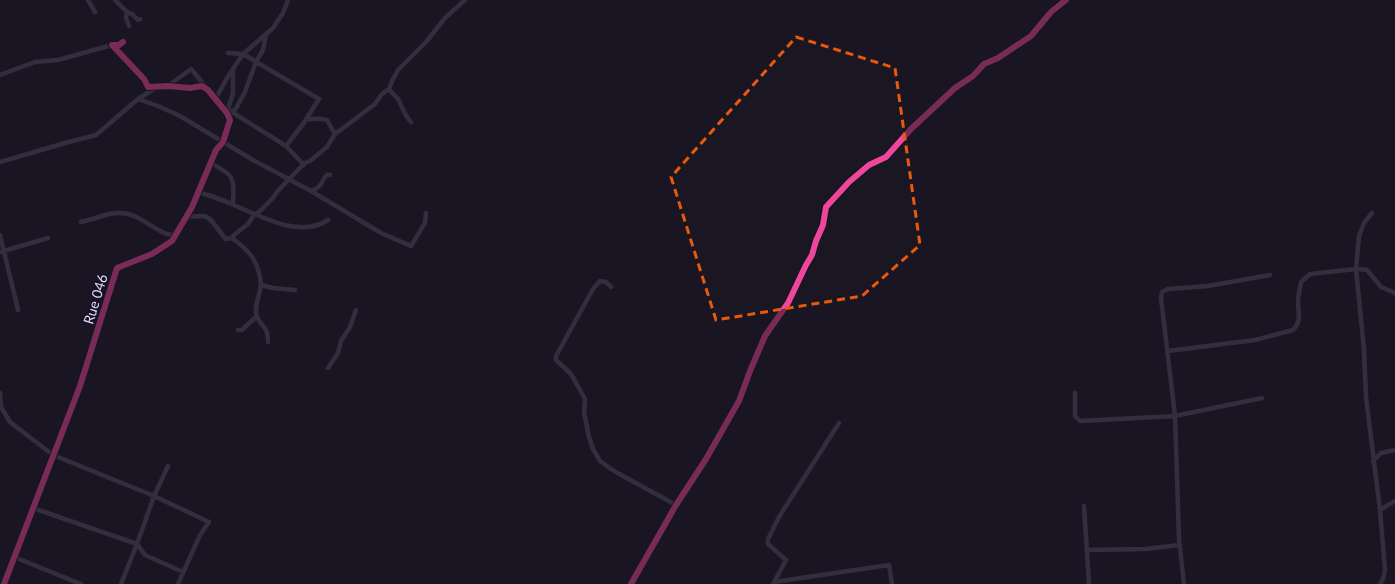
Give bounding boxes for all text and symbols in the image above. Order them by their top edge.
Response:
street label: Rue 046 [79,272,111,326]

